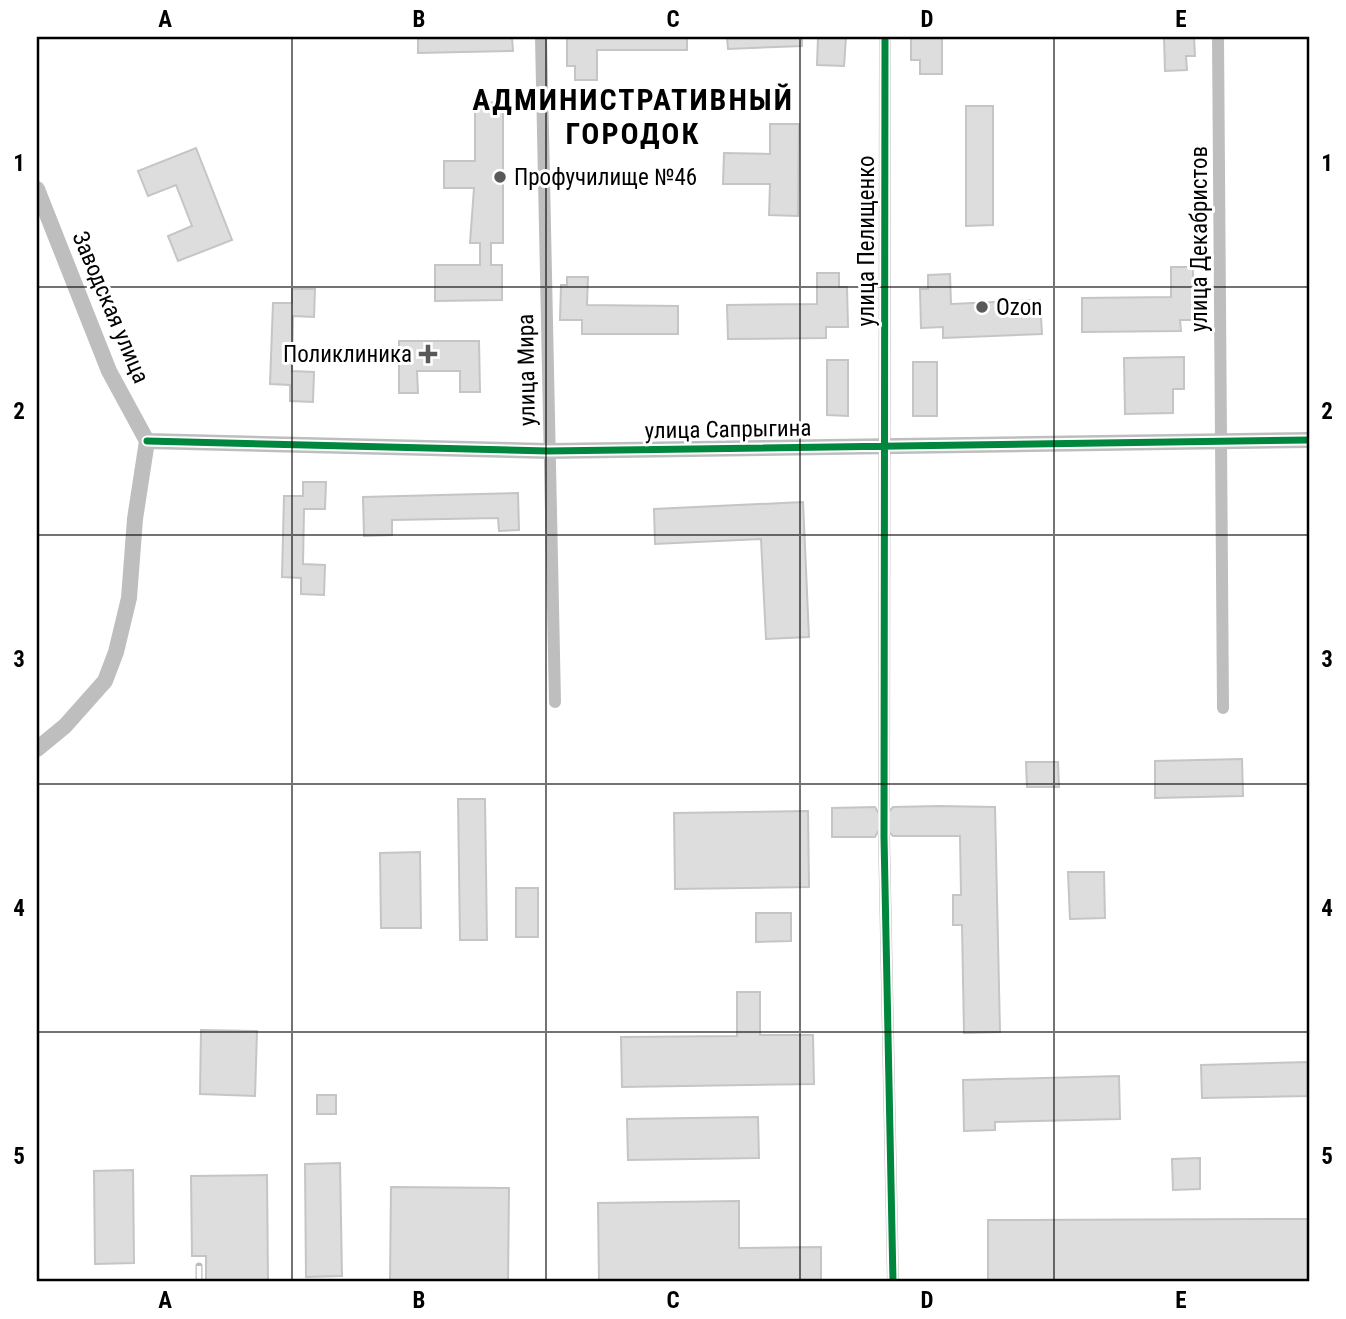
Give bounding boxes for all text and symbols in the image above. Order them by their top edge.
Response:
text: A [158,6,172,33]
text: B [413,6,425,33]
text: C [666,6,680,33]
text: D [921,6,934,33]
text: E [1175,6,1187,33]
district label: АДМИНИСТРАТИВНЫЙ ГОРОДОК [472,82,794,151]
street label: улица Декабристов [1186,146,1213,332]
text: 1 [13,150,25,177]
text: 1 [1321,150,1333,177]
street label: улица Пелищенко [853,155,880,327]
place label: Профучилище №46 [514,164,697,191]
marker: Профучилище №46 [492,169,508,185]
street label: Заводская улица [66,227,155,387]
place label: Ozon [996,294,1042,321]
marker: Ozon [974,299,990,315]
street label: улица Мира [512,314,541,426]
place label: Поликлиника [283,341,412,368]
marker: Поликлиника [418,344,438,364]
text: 2 [13,398,25,425]
text: 2 [1321,398,1333,425]
street label: улица Сапрыгина [644,415,812,444]
text: 3 [13,646,25,673]
text: 3 [1321,646,1333,673]
text: 4 [13,895,25,922]
text: 4 [1321,895,1333,922]
text: 5 [13,1143,25,1170]
text: 5 [1321,1143,1333,1170]
text: A [158,1287,172,1314]
text: B [413,1287,425,1314]
text: C [666,1287,680,1314]
text: D [921,1287,934,1314]
text: E [1175,1287,1187,1314]

